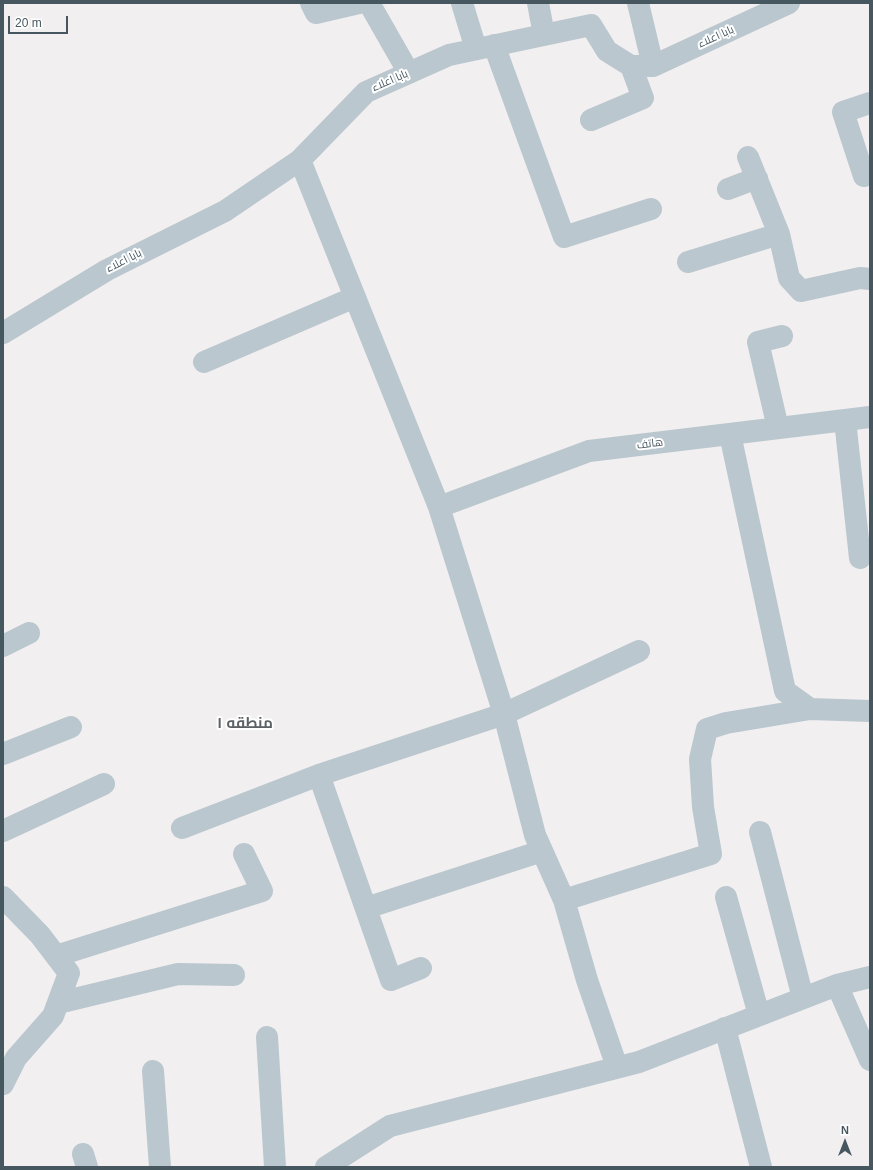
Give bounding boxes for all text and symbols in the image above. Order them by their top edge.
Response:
scale bar [10,8,70,34]
text: 20 m [15,16,42,30]
street label: بابا اعلاء [696,23,736,51]
street label: بابا اعلاء [370,67,410,95]
street label: بابا اعلاء [104,246,144,276]
street label: هاتف [636,436,664,452]
district label: منطقه ۱ [217,715,273,733]
north arrow [825,1122,865,1162]
text: N [841,1124,849,1136]

